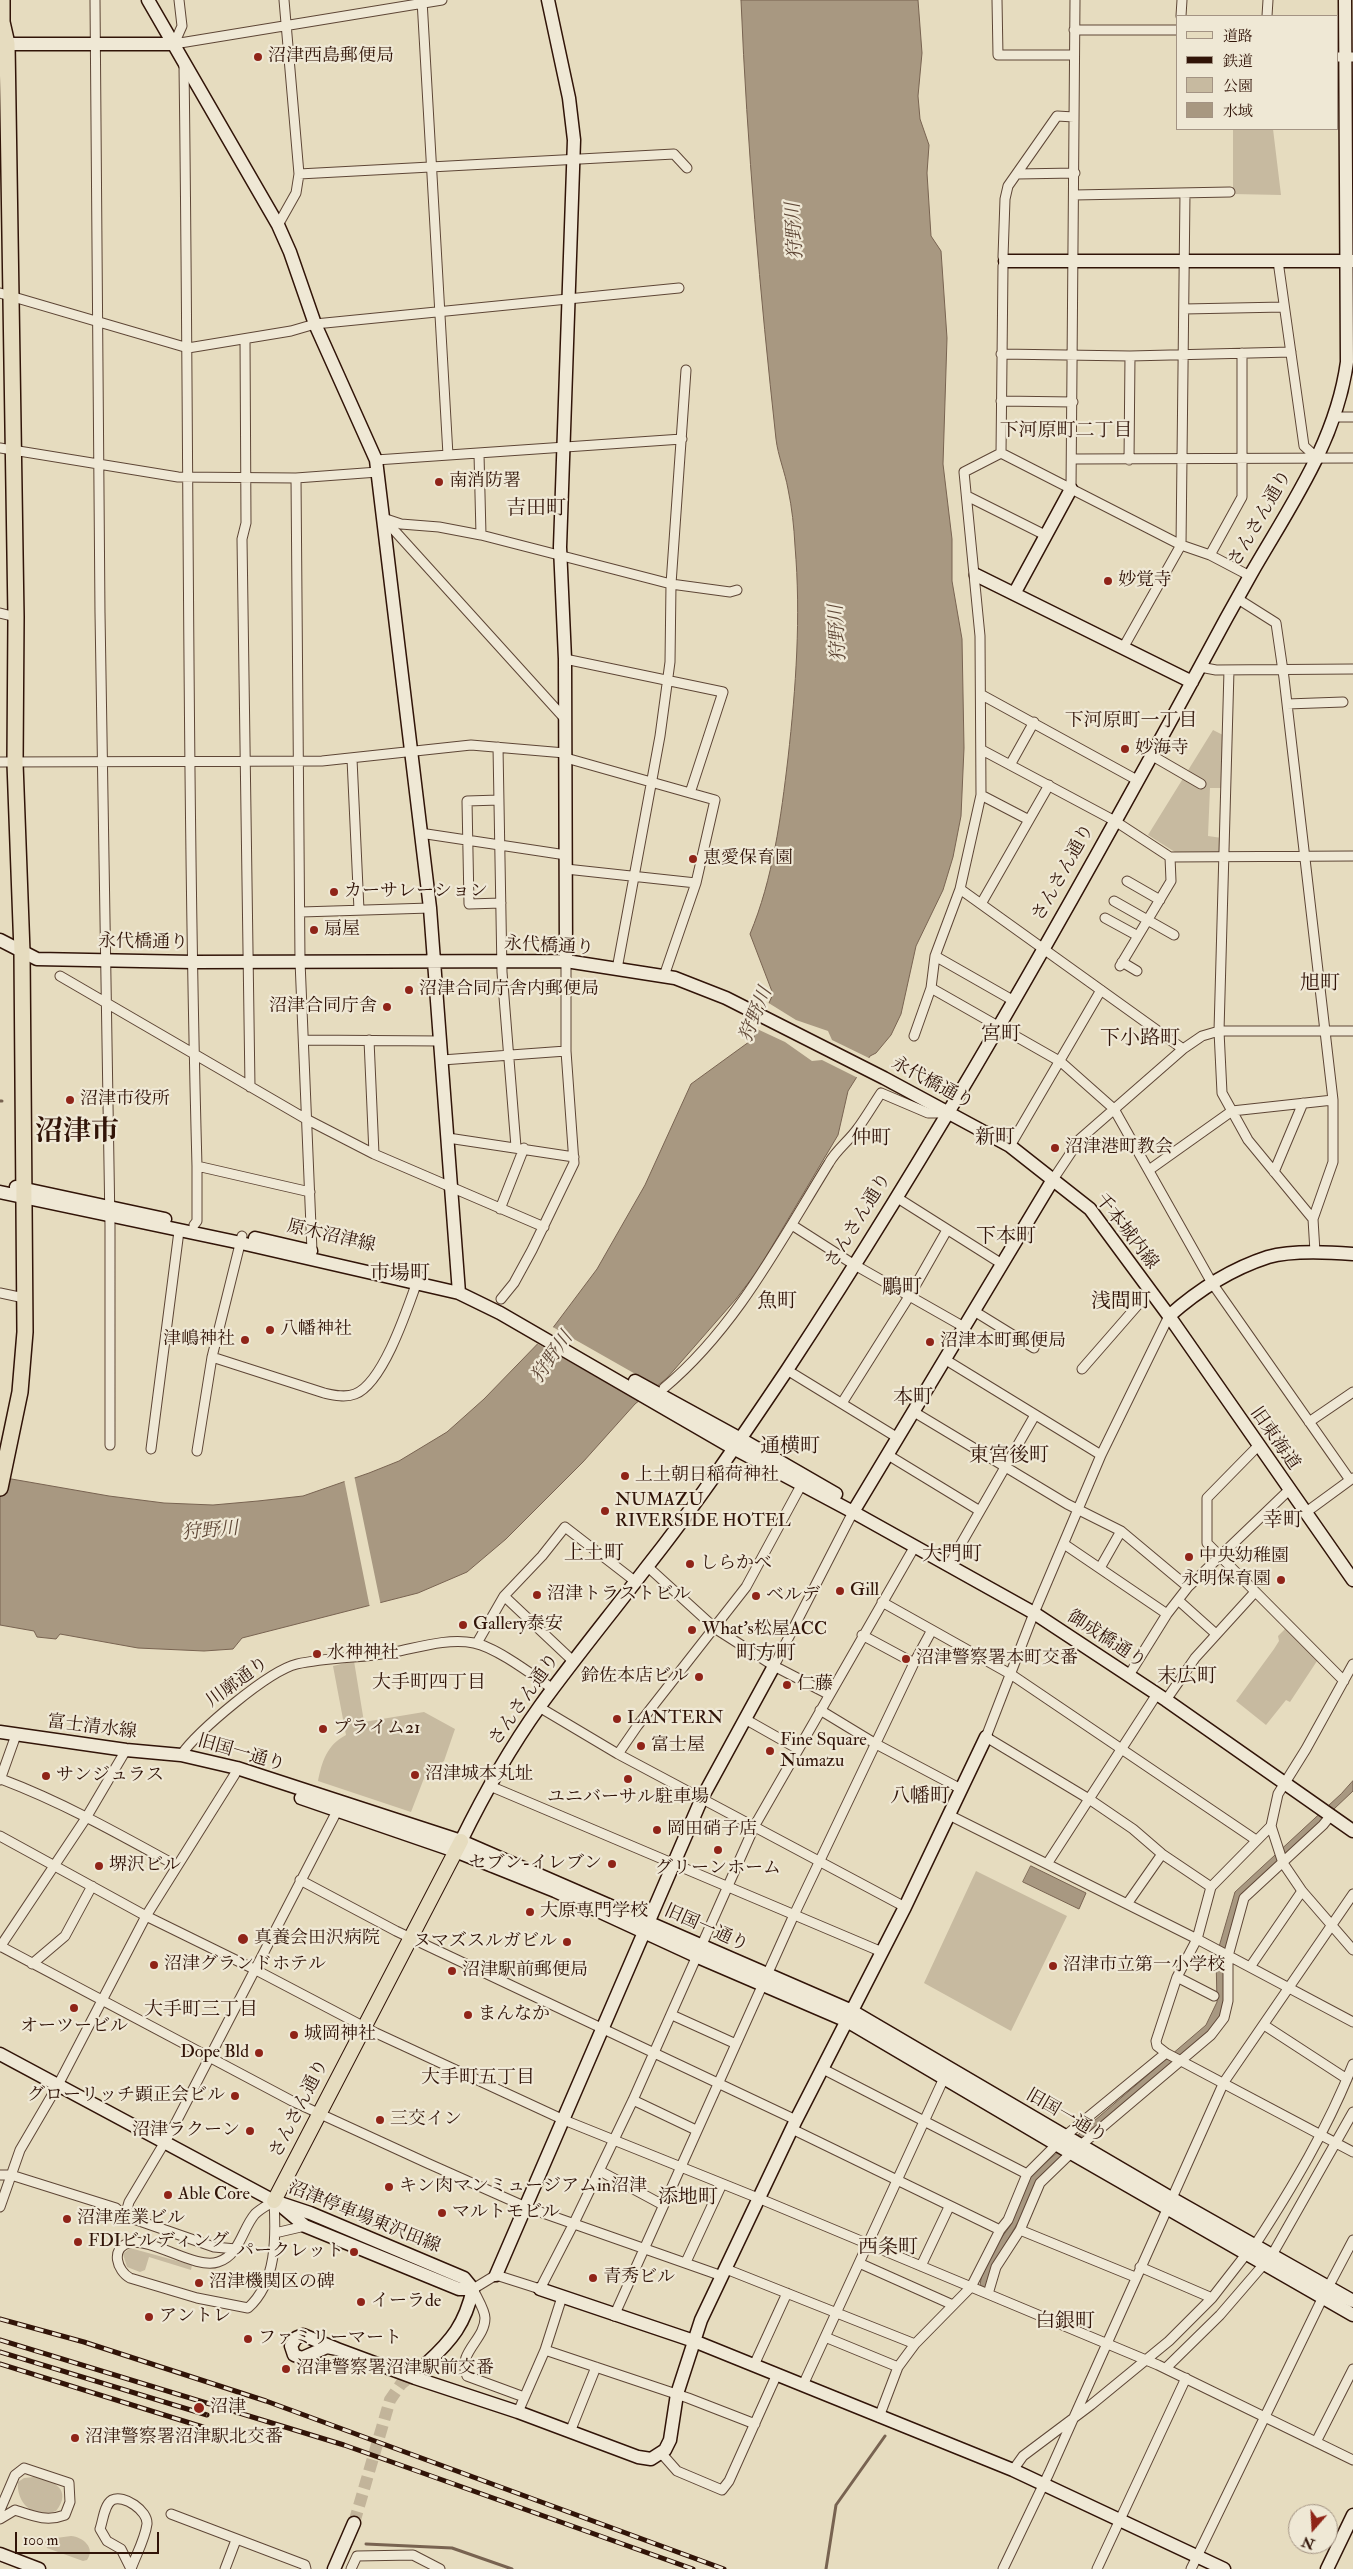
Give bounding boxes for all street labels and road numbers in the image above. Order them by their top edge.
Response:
street label: さんさん通り [1225,467,1297,571]
street label: さんさん通り [1028,821,1100,925]
street label: 永代橋通り [98,931,188,955]
street label: 永代橋通り [503,934,595,960]
street label: 永代橋通り [887,1053,977,1115]
street label: さんさん通り [821,1169,897,1273]
street label: 千本城内線 [1090,1190,1162,1274]
street label: 原木沼津線 [285,1216,377,1258]
street label: 旧東海道 [1245,1403,1303,1475]
street label: 御成橋通り [1062,1606,1150,1674]
street label: さんさん通り [485,1650,565,1750]
street label: 川廓通り [203,1653,273,1713]
street label: 富士清水線 [46,1712,138,1744]
street label: 旧国一通り [195,1731,287,1777]
street label: 旧国一通り [660,1901,752,1957]
street label: さんさん通り [266,2056,334,2162]
street label: 旧国一通り [1022,2085,1110,2149]
street label: 沼津停車場東沢田線 [285,2178,443,2258]

